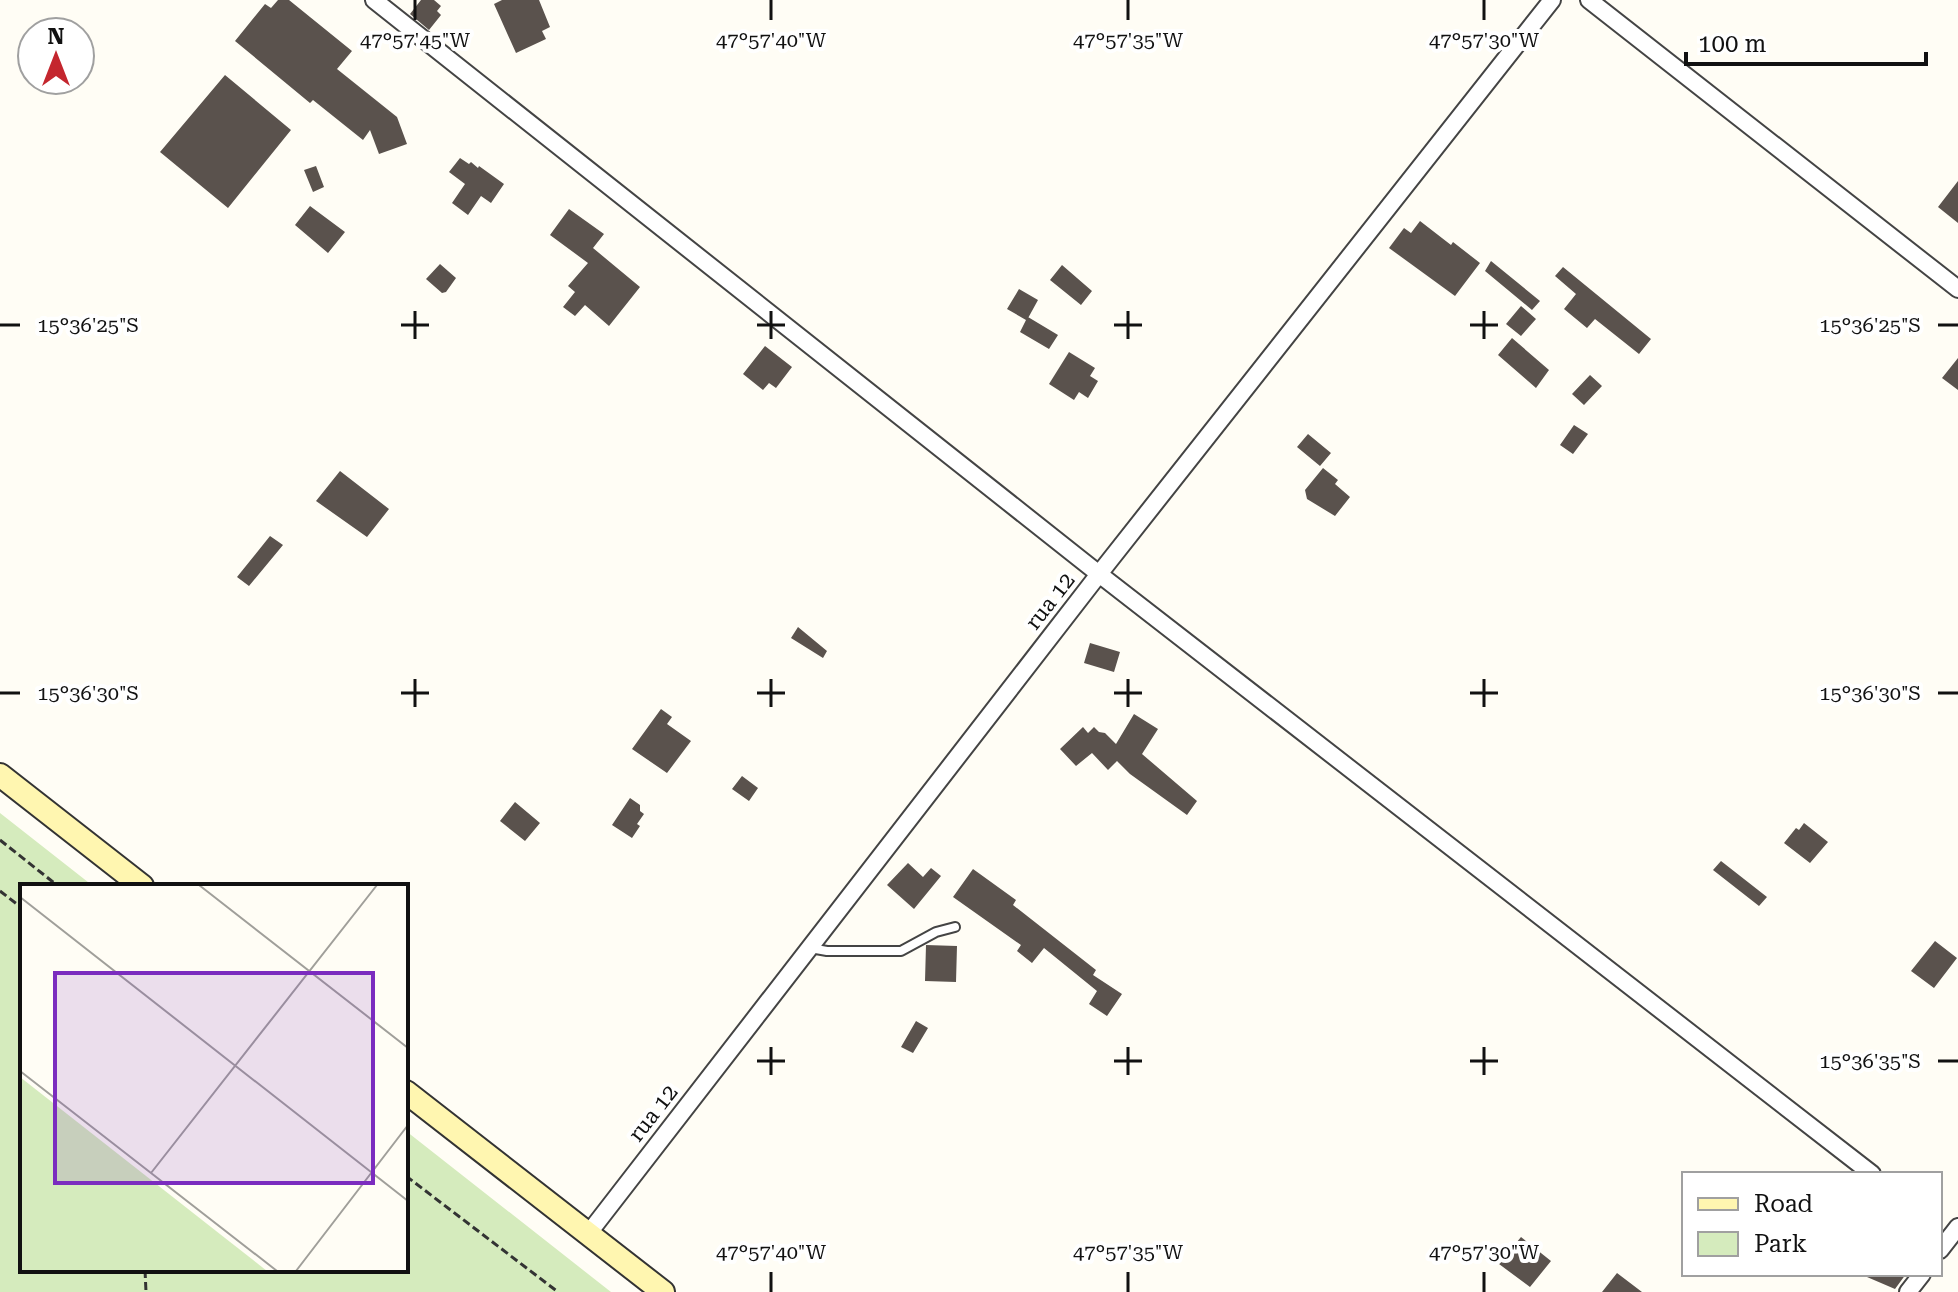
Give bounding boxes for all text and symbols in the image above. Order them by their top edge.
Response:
north arrow [16,16,96,96]
scale bar [1686,16,1926,66]
text: N [48,24,65,49]
text: 47°57'45"W [360,28,471,52]
text: 47°57'40"W [716,28,827,52]
text: 47°57'35"W [1073,28,1184,52]
text: 47°57'30"W [1429,28,1540,52]
text: 100 m [1698,30,1766,58]
text: 15°36'25"S [37,313,139,337]
text: 15°36'25"S [1819,313,1921,337]
street label: rua 12 [1020,568,1080,634]
text: 15°36'30"S [37,681,139,705]
text: 15°36'30"S [1819,681,1921,705]
inset map [20,884,408,1272]
text: 15°36'35"S [1819,1049,1921,1073]
street label: rua 12 [623,1080,683,1146]
legend [1682,1172,1942,1276]
text: Road [1754,1190,1813,1218]
text: Park [1754,1230,1807,1258]
text: 47°57'40"W [716,1240,827,1264]
text: 47°57'35"W [1073,1240,1184,1264]
text: 47°57'30"W [1429,1240,1540,1264]

